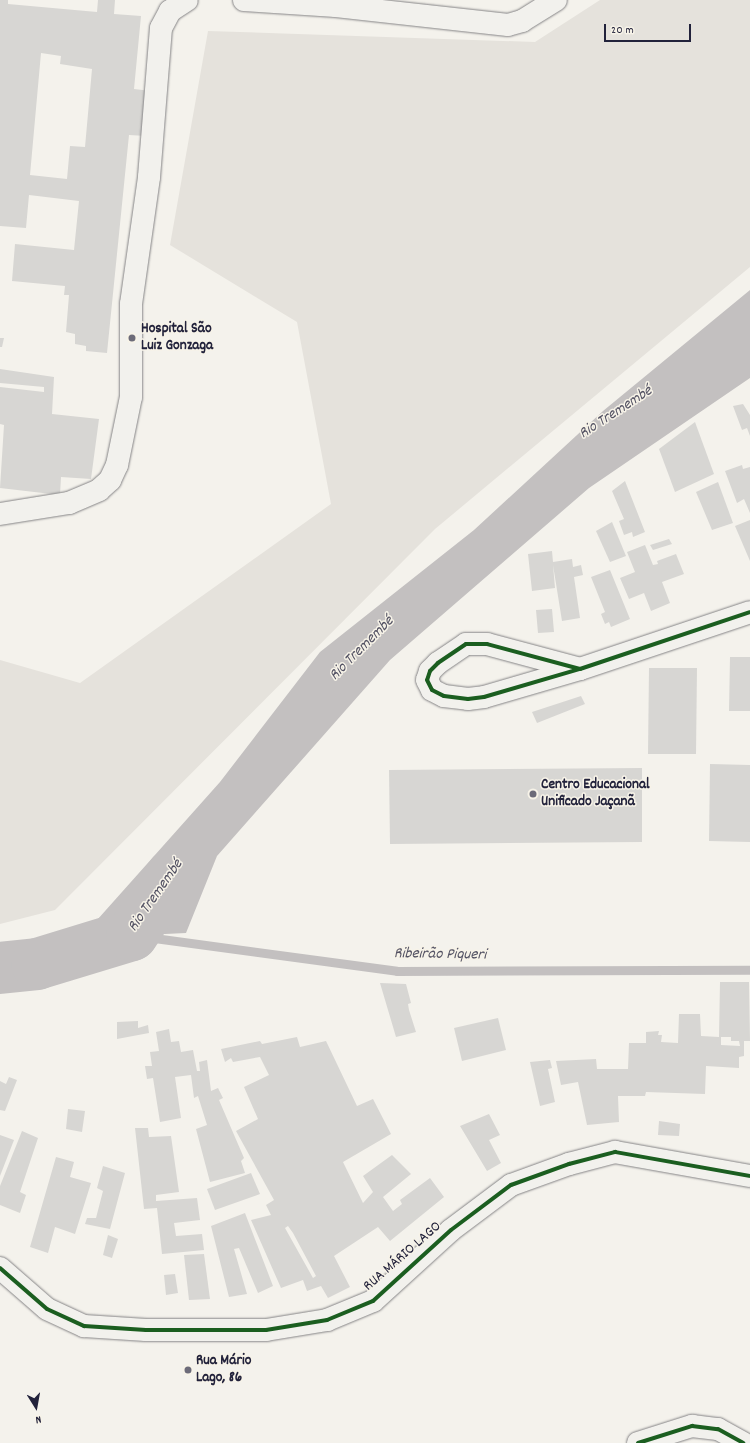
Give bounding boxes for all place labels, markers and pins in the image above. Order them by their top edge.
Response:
place label: Hospital São Luiz Gonzaga [141,320,213,355]
marker: Hospital São Luiz Gonzaga [126,332,138,344]
place label: Centro Educacional Unificado Jaçanã [541,776,650,811]
marker: Centro Educacional Unificado Jaçanã [528,789,538,799]
place label: Rua Mário Lago, 86 [196,1352,251,1387]
marker: Rua Mário Lago, 86 [183,1365,193,1375]

